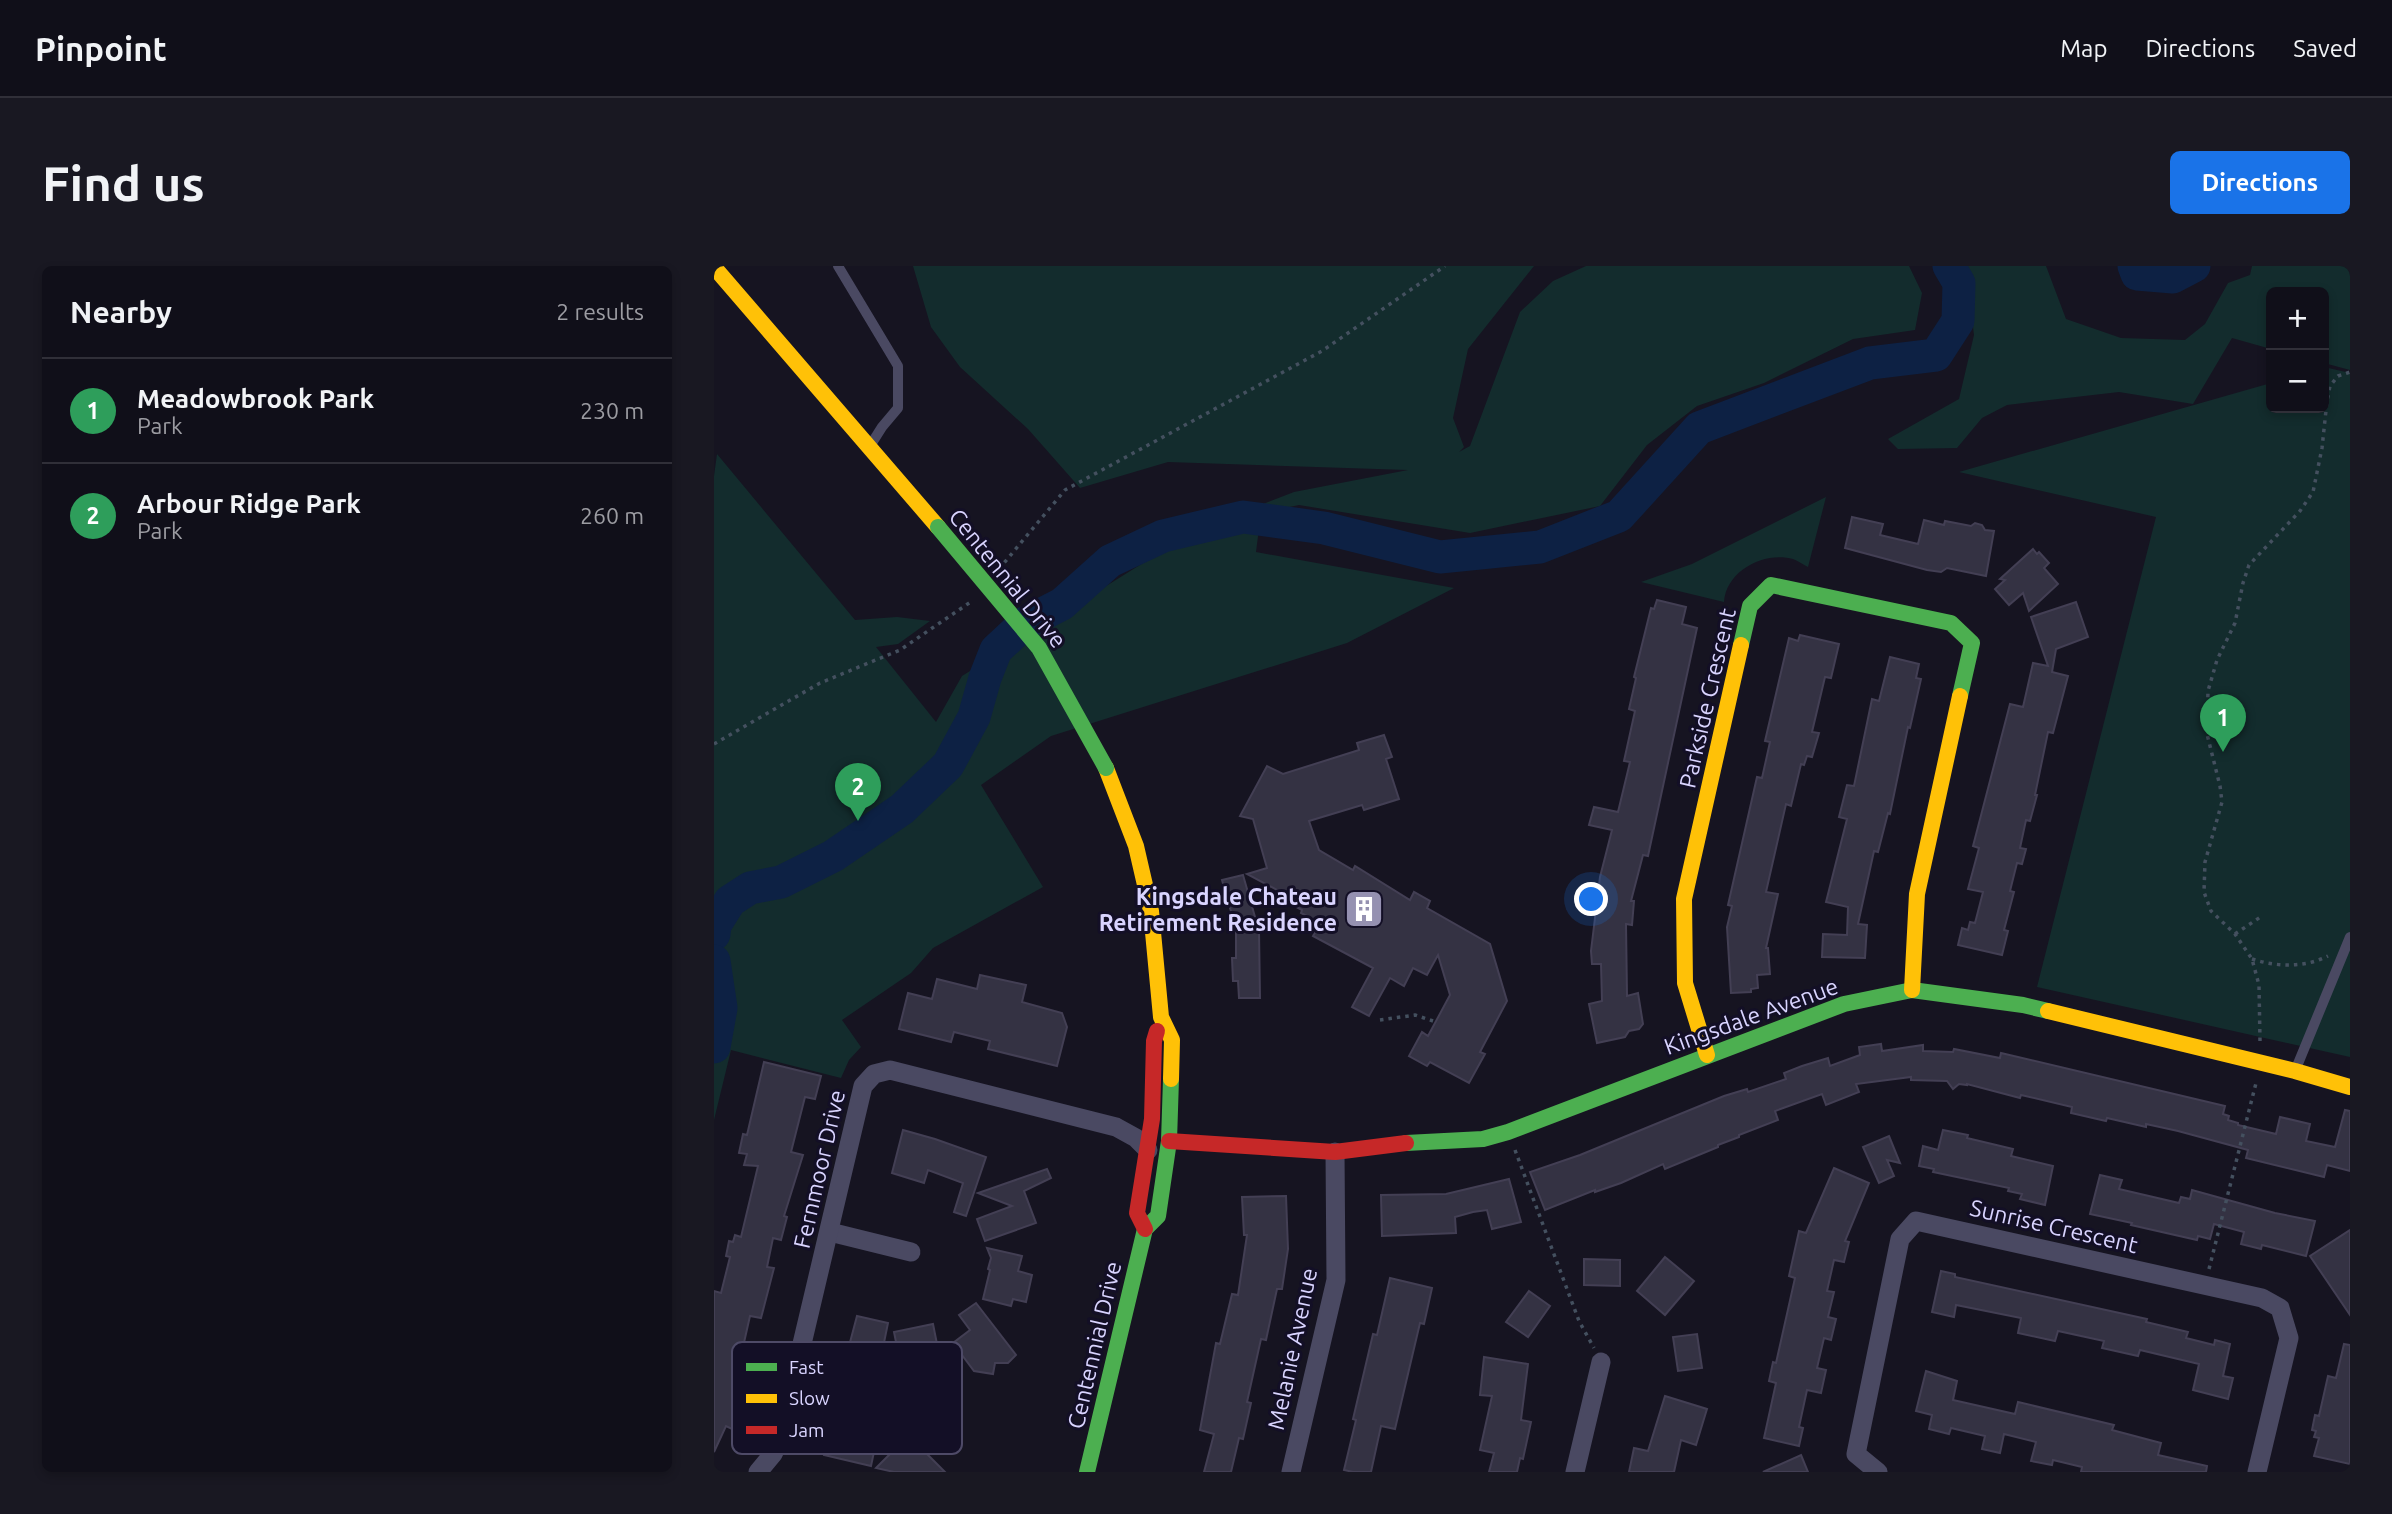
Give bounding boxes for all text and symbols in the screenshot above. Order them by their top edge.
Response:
text: Pinpoint [35,30,167,67]
text: Map [2060,35,2107,62]
text: Directions [2145,35,2255,62]
text: Saved [2293,35,2357,62]
button: Directions [2170,151,2350,214]
text: Find us [42,155,205,210]
map controls [2266,287,2329,413]
button: + [2266,287,2329,350]
text: Nearby [70,295,172,329]
text: 2 results [556,299,644,324]
button: − [2266,350,2329,413]
text: Meadowbrook Park [137,384,374,413]
text: 1 [87,398,99,423]
text: 230 m [580,398,644,423]
text: Park [137,413,183,438]
text: Arbour Ridge Park [137,489,361,518]
text: 2 [87,503,99,528]
text: 260 m [580,503,644,528]
street label: Centennial Drive [944,504,1072,652]
text: Park [137,518,183,543]
street label: Parkside Crescent [1674,606,1740,790]
pin: 1 [2200,694,2246,752]
pin: 2 [835,763,881,821]
your location [1574,882,1608,916]
place label: Kingsdale Chateau Retirement Residence [1099,884,1337,935]
building icon: Kingsdale Chateau Retirement Residence [1343,888,1385,930]
street label: Kingsdale Avenue [1661,973,1841,1059]
street label: Fernmoor Drive [789,1087,849,1251]
street label: Sunrise Crescent [1968,1195,2140,1257]
street label: Centennial Drive [1063,1259,1125,1431]
street label: Melanie Avenue [1263,1266,1321,1432]
legend [732,1342,962,1454]
text: Fast [789,1356,824,1378]
text: Slow [789,1387,830,1409]
text: Jam [789,1419,825,1441]

